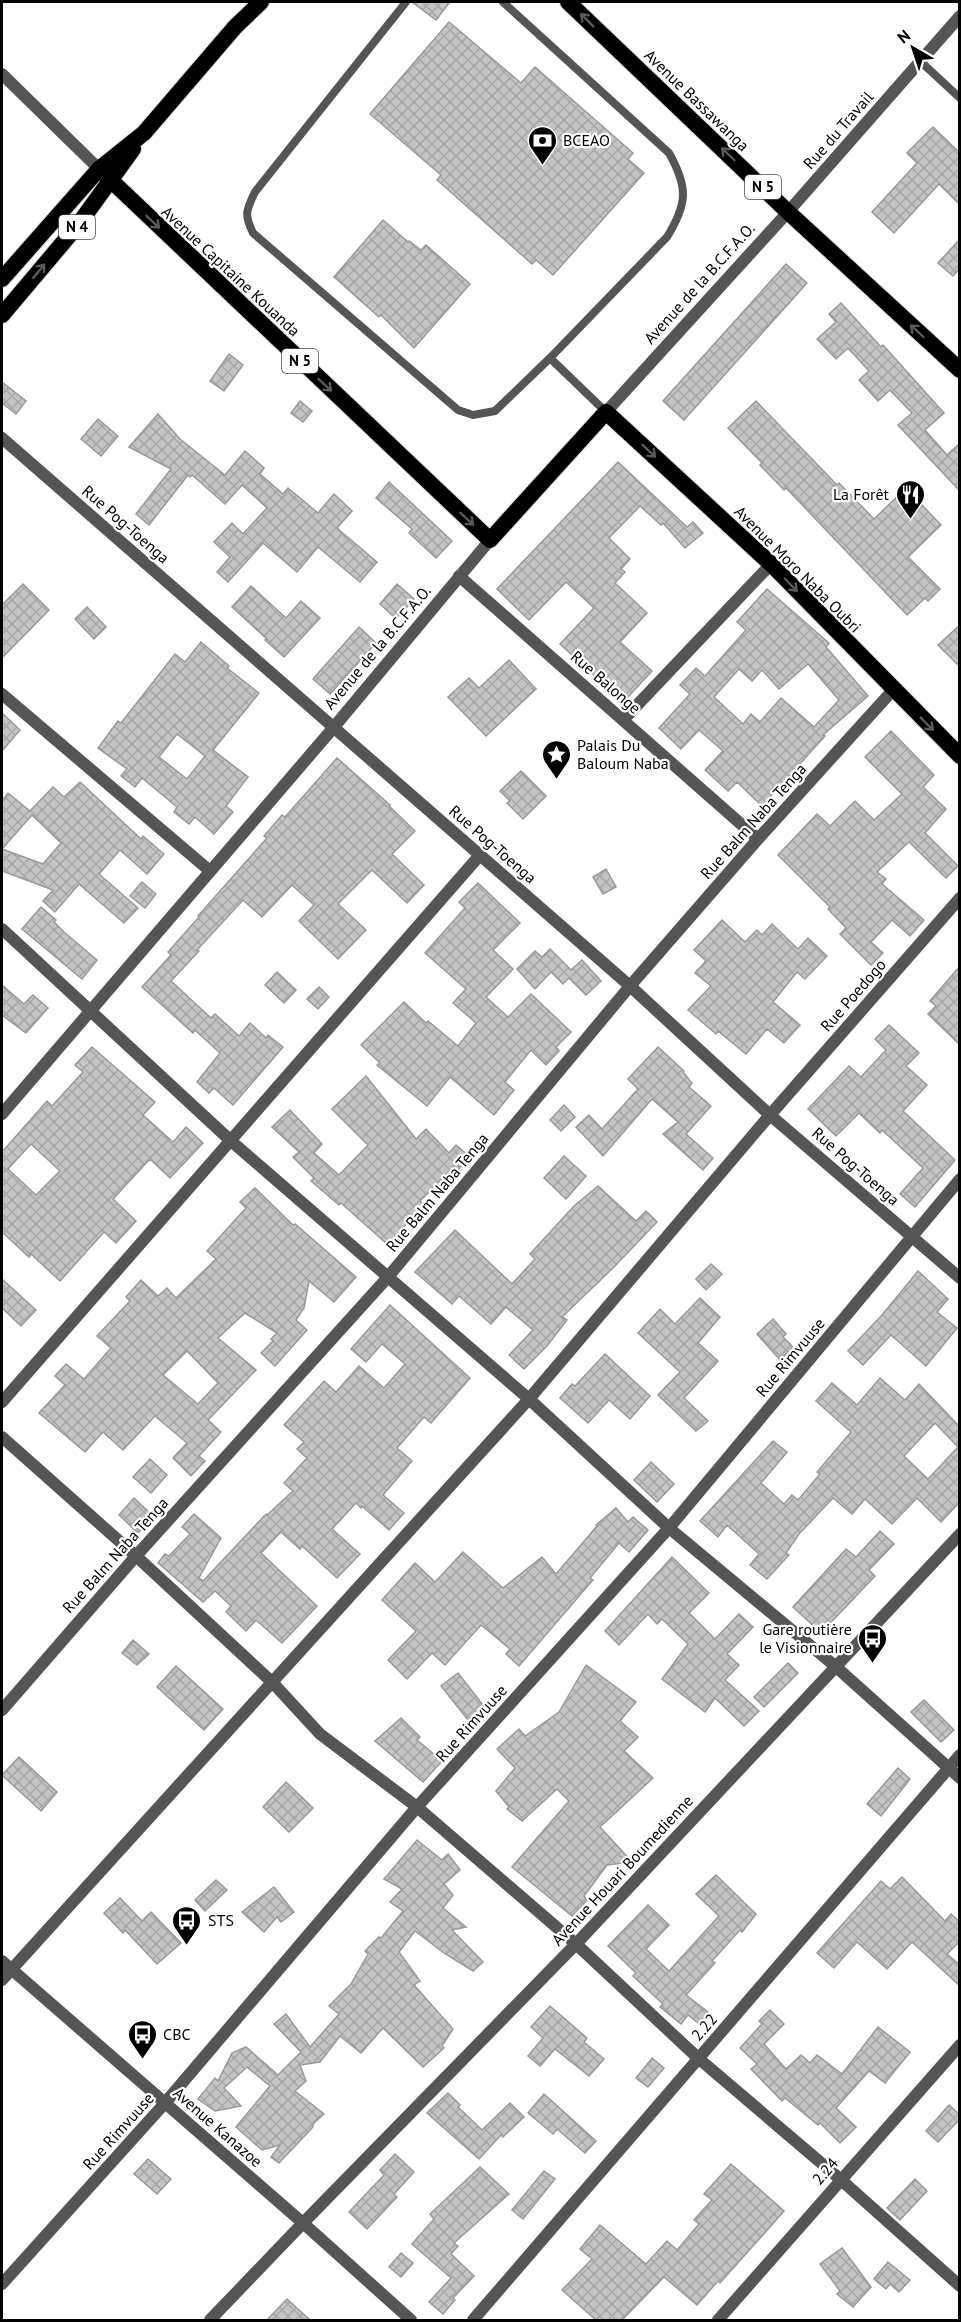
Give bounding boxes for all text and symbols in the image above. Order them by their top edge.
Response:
one-way arrow [579,12,594,27]
north arrow [883,18,943,78]
text: N [893,25,914,47]
street label: Avenue Bassawanga [640,45,754,155]
street label: Rue du Travail [799,87,877,173]
bank icon: BCEAO [526,124,558,166]
place label: BCEAO [563,130,610,150]
one-way arrow [721,148,736,162]
road number: N 5 [745,175,781,199]
street label: Avenue Capitaine Kouanda [158,202,304,340]
road number: N 4 [59,215,95,239]
one-way arrow [146,215,161,229]
street label: Avenue de la B.C.F.A.O. [639,218,759,348]
one-way arrow [33,263,46,279]
one-way arrow [909,323,924,338]
road number: N 5 [282,349,318,373]
one-way arrow [318,378,333,392]
one-way arrow [642,444,657,458]
restaurant icon: La Forêt [894,478,926,520]
street label: Rue Pog-Toenga [78,481,174,567]
place label: La Forêt [833,484,890,504]
street label: Avenue Moro Naba Oubri [730,501,866,637]
one-way arrow [459,512,474,526]
one-way arrow [784,578,798,593]
street label: Avenue de la B.C.F.A.O. [319,581,435,713]
street label: Rue Balonge [567,646,645,718]
one-way arrow [920,717,935,732]
place label: Palais Du Baloum Naba [577,735,669,773]
place icon: Palais Du Baloum Naba [540,738,572,780]
street label: Rue Balm Naba Tenga [696,759,810,883]
street label: Rue Pog-Toenga [445,801,541,887]
street label: Rue Poedogo [816,955,890,1035]
street label: Rue Pog-Toenga [808,1123,904,1209]
street label: Rue Balm Naba Tenga [381,1129,493,1255]
street label: Rue Rimvuuse [751,1313,829,1401]
street label: Rue Balm Naba Tenga [58,1493,172,1617]
place label: Gare routière le Visionnaire [759,1619,852,1657]
bus stop icon: Gare routière le Visionnaire [857,1622,889,1664]
street label: Rue Rimvuuse [431,1680,511,1766]
street label: Avenue Houari Boumedienne [547,1791,697,1949]
bus stop icon: STS [171,1904,203,1946]
place label: STS [208,1910,234,1930]
street label: 2.22 [687,2009,721,2045]
bus stop icon: CBC [126,2018,158,2060]
place label: CBC [163,2024,191,2044]
street label: Avenue Kanazoe [169,2083,267,2171]
street label: Rue Rimvuuse [78,2088,158,2174]
street label: 2.24 [808,2153,842,2189]

